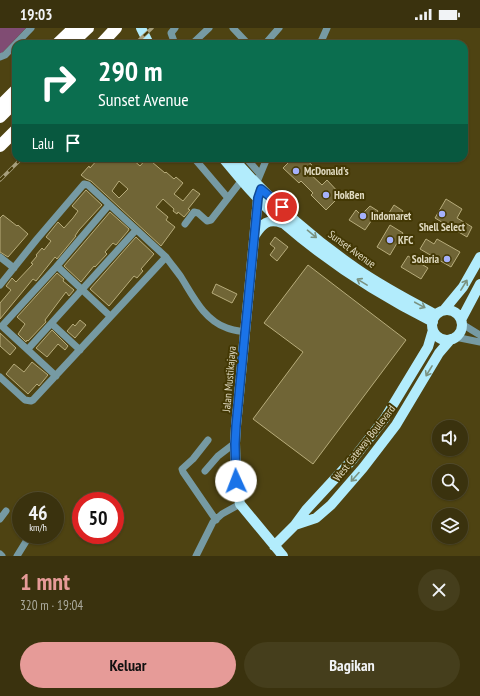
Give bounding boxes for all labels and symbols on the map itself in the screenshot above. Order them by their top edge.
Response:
place label: McDonald's [304,164,349,178]
marker: McDonald's [291,166,301,176]
place label: HokBen [334,188,364,202]
pin [265,190,299,224]
marker: HokBen [321,190,331,200]
place label: Indomaret [371,209,412,223]
marker: Shell Select [437,209,447,219]
marker: Indomaret [358,211,368,221]
place label: Shell Select [419,220,466,234]
street label: Sunset Avenue [325,227,379,271]
one-way arrow [306,229,317,238]
place label: KFC [398,233,413,247]
marker: KFC [385,235,395,245]
place label: Solaria [412,252,439,266]
marker: Solaria [442,254,452,264]
one-way arrow [357,278,368,286]
one-way arrow [460,279,468,291]
one-way arrow [413,302,425,310]
street label: Jalan Mustikajaya [219,345,239,414]
one-way arrow [424,365,432,377]
street label: West Gateway Boulevard [330,402,398,484]
position arrow [215,460,257,502]
one-way arrow [351,472,360,482]
speed limit sign: 50 [72,492,124,544]

